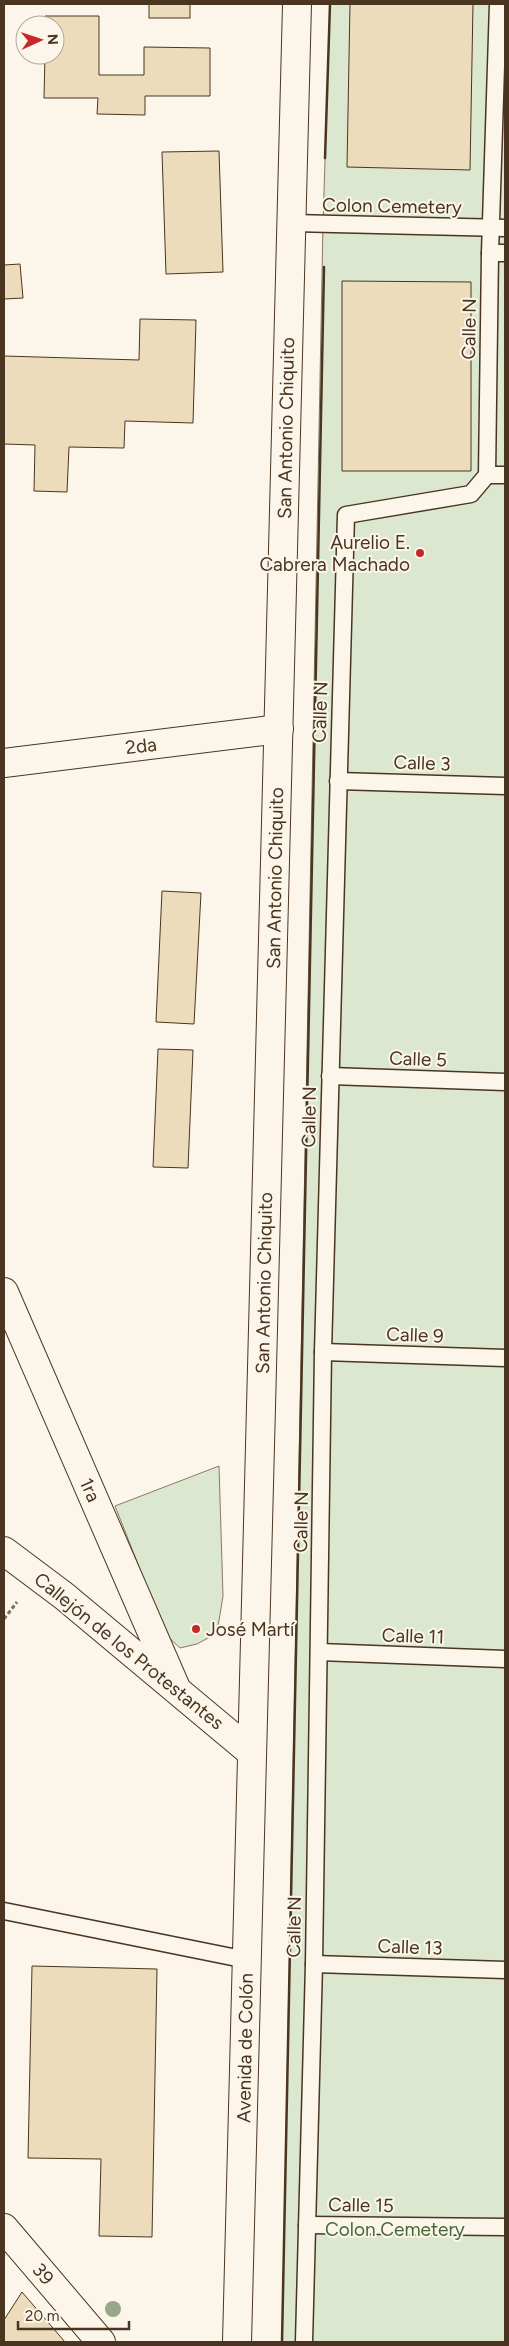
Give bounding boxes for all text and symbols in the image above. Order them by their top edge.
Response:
north arrow [15,15,65,65]
text: N [44,33,61,45]
street label: Colon Cemetery [322,193,462,219]
street label: Calle N [457,298,481,360]
street label: San Antonio Chiquito [273,337,299,519]
place label: Aurelio E. Cabrera Machado [259,531,410,576]
marker: Aurelio E. Cabrera Machado [414,547,426,559]
street label: Calle N [307,681,333,743]
street label: 2da [124,733,158,759]
street label: Calle 3 [393,751,451,775]
street label: San Antonio Chiquito [262,787,288,969]
street label: Calle 5 [389,1046,447,1072]
street label: Calle N [297,1086,321,1148]
street label: San Antonio Chiquito [251,1192,277,1374]
street label: Calle 9 [386,1323,444,1347]
street label: 1ra [75,1474,105,1506]
street label: Calle N [289,1491,313,1553]
street label: Callejón de los Protestantes [30,1567,228,1735]
place label: José Martí [206,1618,296,1641]
marker: José Martí [190,1623,202,1635]
street label: Calle 11 [381,1623,445,1649]
street label: Calle N [282,1896,306,1958]
street label: Calle 13 [377,1934,443,1960]
street label: Avenida de Colón [232,1973,258,2123]
street label: Calle 15 [328,2193,394,2217]
park label: Colon Cemetery [325,2218,465,2241]
street label: 39 [27,2259,59,2289]
scale bar [18,2298,129,2330]
text: 20 m [25,2307,59,2325]

